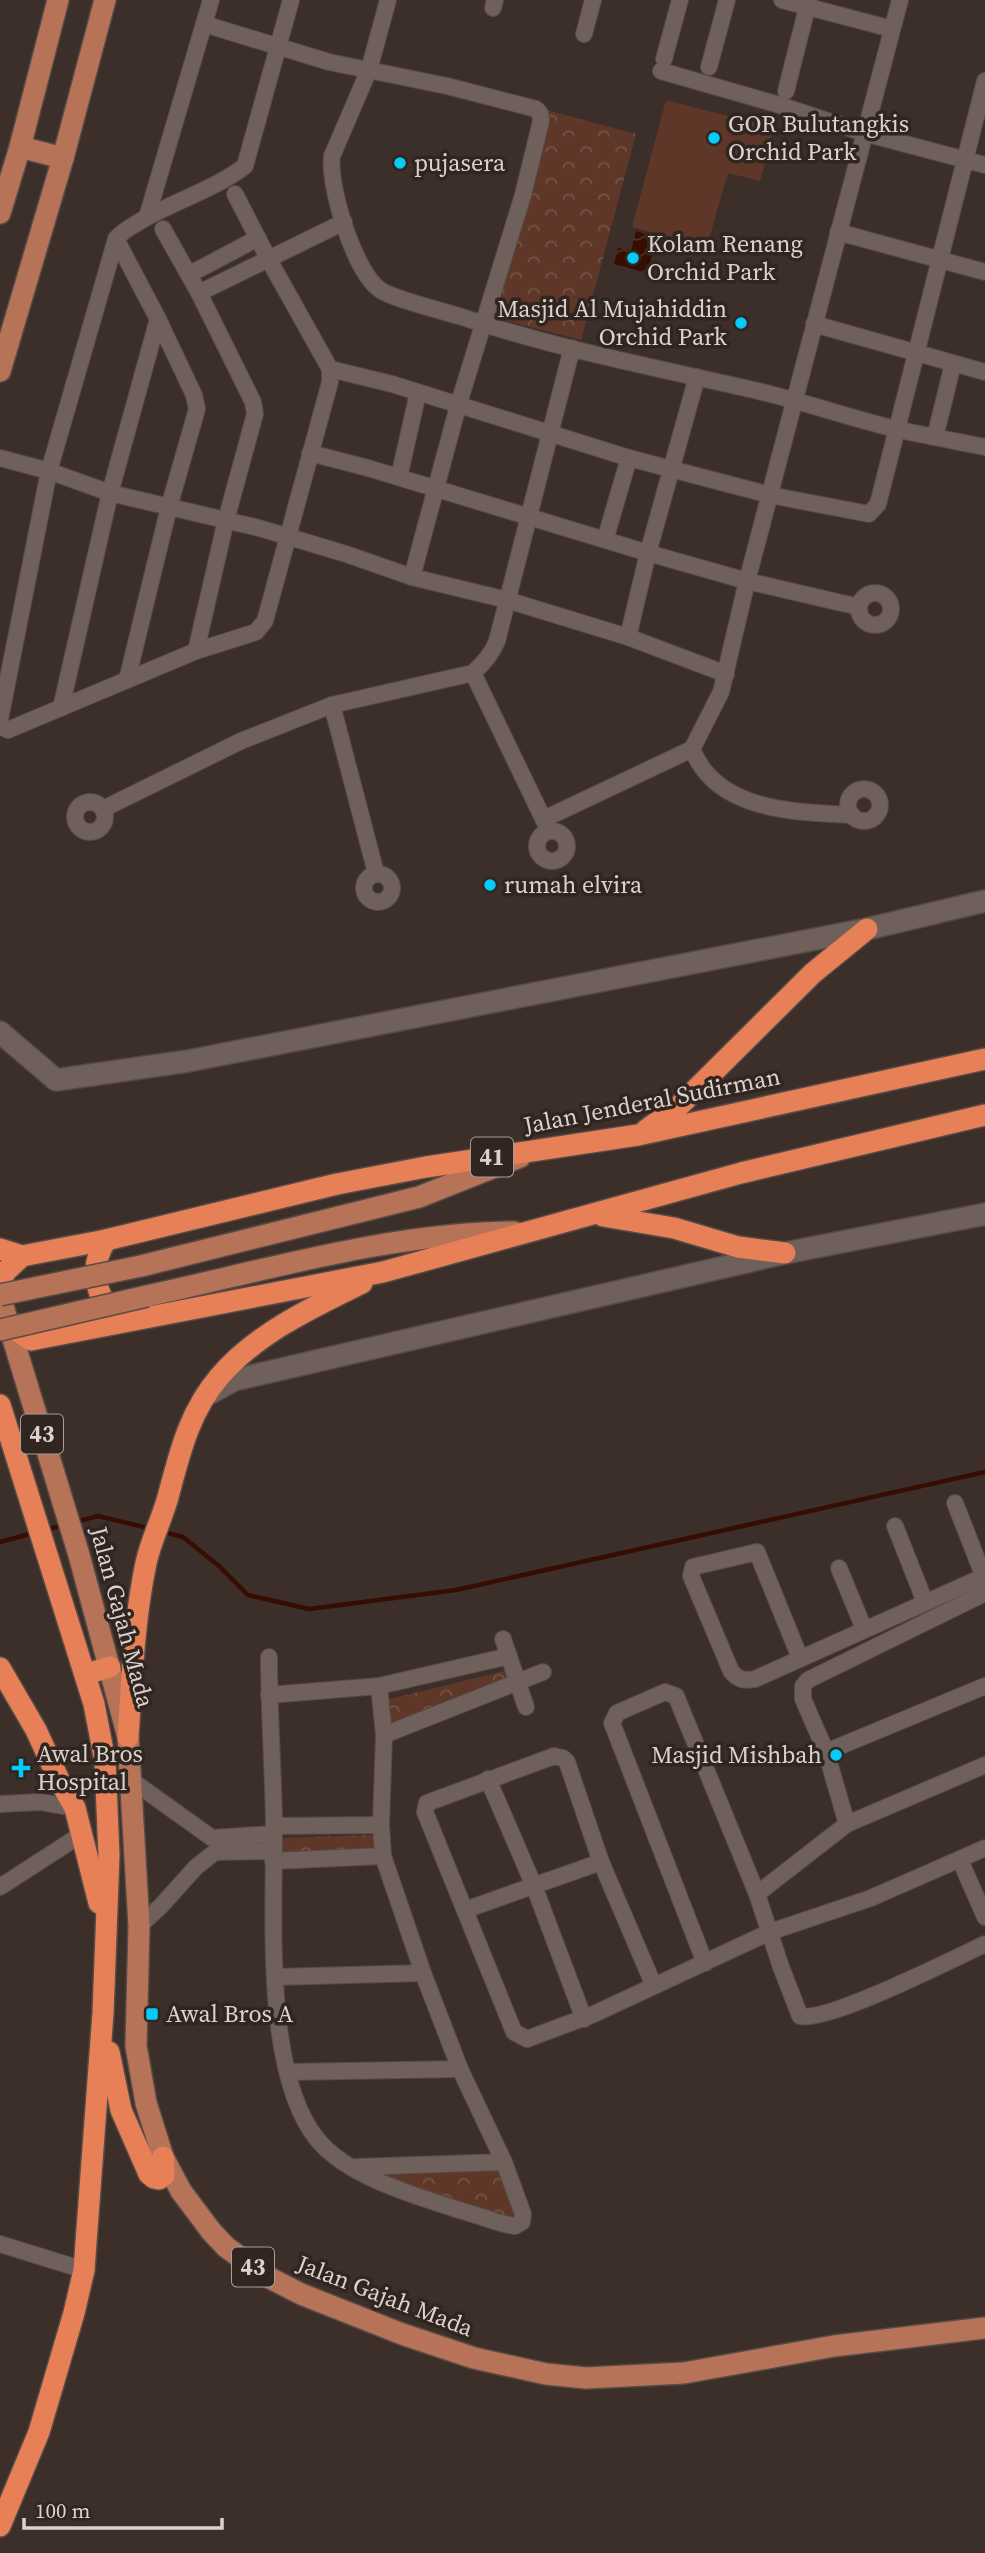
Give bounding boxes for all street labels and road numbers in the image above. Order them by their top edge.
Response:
street label: Jalan Jenderal Sudirman [520,1059,783,1142]
road number: 41 [471,1138,513,1176]
road number: 43 [21,1414,63,1454]
street label: Jalan Gajah Mada [82,1522,163,1712]
street label: Jalan Gajah Mada [291,2246,479,2345]
road number: 43 [232,2248,274,2286]

